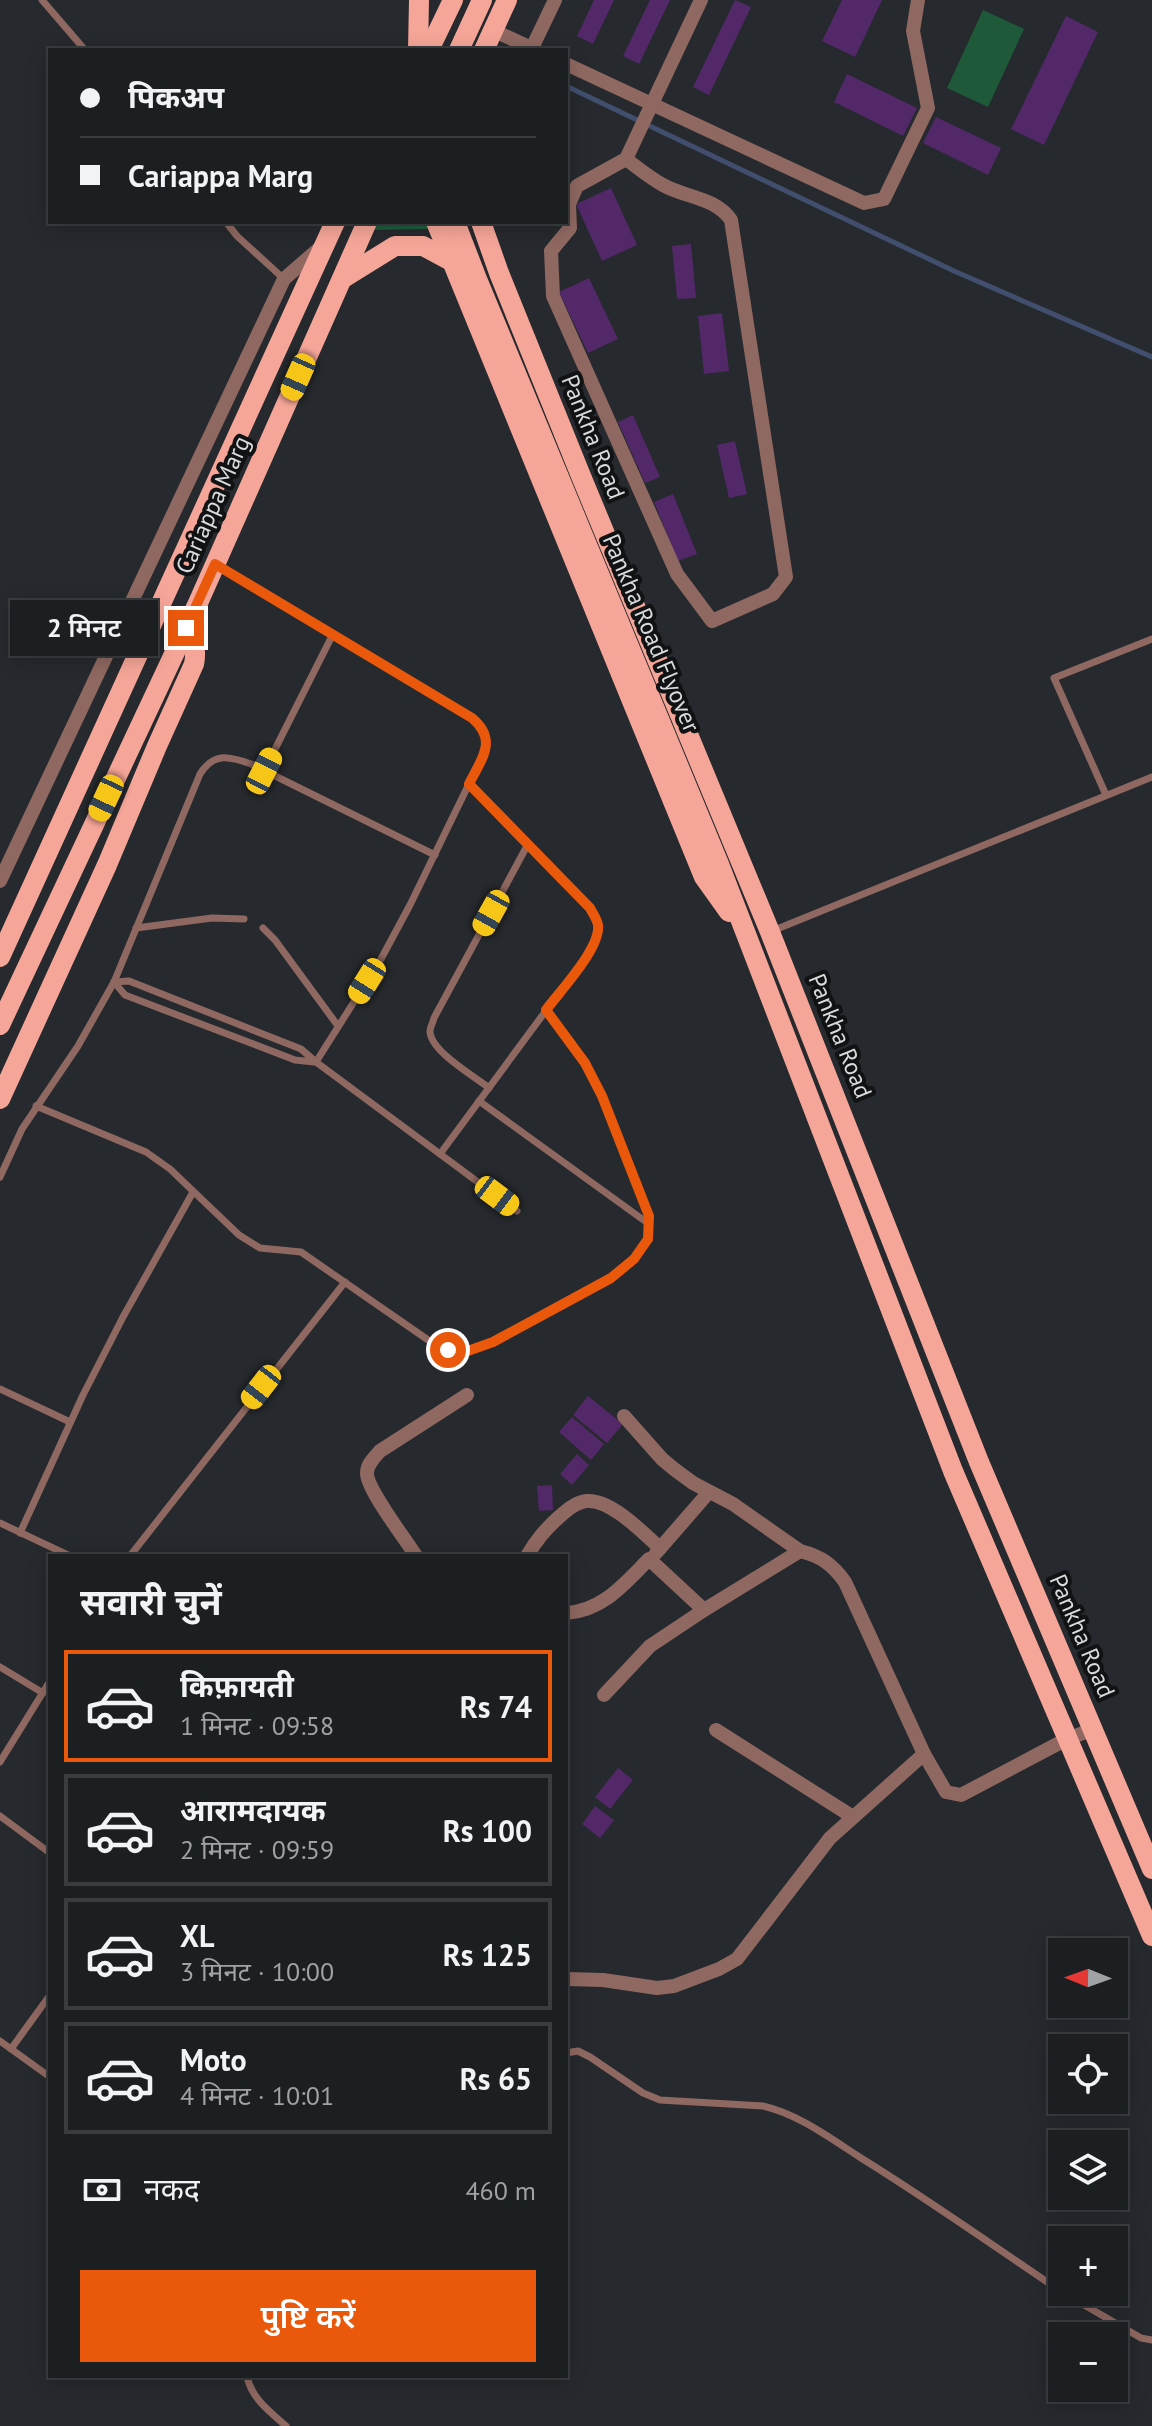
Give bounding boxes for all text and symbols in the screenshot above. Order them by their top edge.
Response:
text: पिकअप [128,77,224,116]
text: Cariappa Marg [128,156,313,195]
car [277,350,319,404]
street label: Pankha Road [554,370,632,504]
street label: Cariappa Marg [168,431,257,579]
street label: Pankha Road Flyover [596,529,707,737]
callout: 2 मिनट [10,600,158,656]
route end [168,610,204,646]
text: 2 मिनट [47,611,121,644]
car [242,744,286,798]
car [85,771,127,825]
car [469,886,513,940]
car [344,954,390,1008]
street label: Pankha Road [801,969,879,1103]
car [471,1172,523,1220]
route start [430,1332,466,1368]
car [237,1361,285,1413]
street label: Pankha Road [1043,1569,1122,1702]
text: सवारी चुनें [80,1578,222,1625]
text: किफ़ायती [180,1666,294,1705]
icon: car [84,1670,156,1742]
text: Rs 74 [460,1687,532,1726]
text: 1 मिनट · 09:58 [180,1709,334,1742]
text: आरामदायक [180,1790,326,1829]
icon: car [84,1794,156,1866]
text: Rs 100 [443,1811,532,1850]
text: 2 मिनट · 09:59 [180,1833,334,1866]
text: XL [180,1916,214,1955]
icon: car [84,1918,156,1990]
text: Rs 125 [443,1935,532,1974]
north arrow [1048,1938,1128,2018]
map controls [1048,1938,1128,2402]
text: 3 मिनट · 10:00 [180,1955,334,1988]
button: locate [1048,2034,1128,2114]
text: Moto [180,2040,247,2079]
icon: car [84,2042,156,2114]
text: Rs 65 [460,2059,532,2098]
text: 4 मिनट · 10:01 [180,2079,334,2112]
button: layers [1048,2130,1128,2210]
icon: cash [80,2168,124,2212]
text: नकद [144,2169,200,2208]
text: 460 m [465,2174,536,2207]
button: + [1048,2226,1128,2306]
button: पुष्टि करें [80,2270,536,2362]
button: − [1048,2322,1128,2402]

